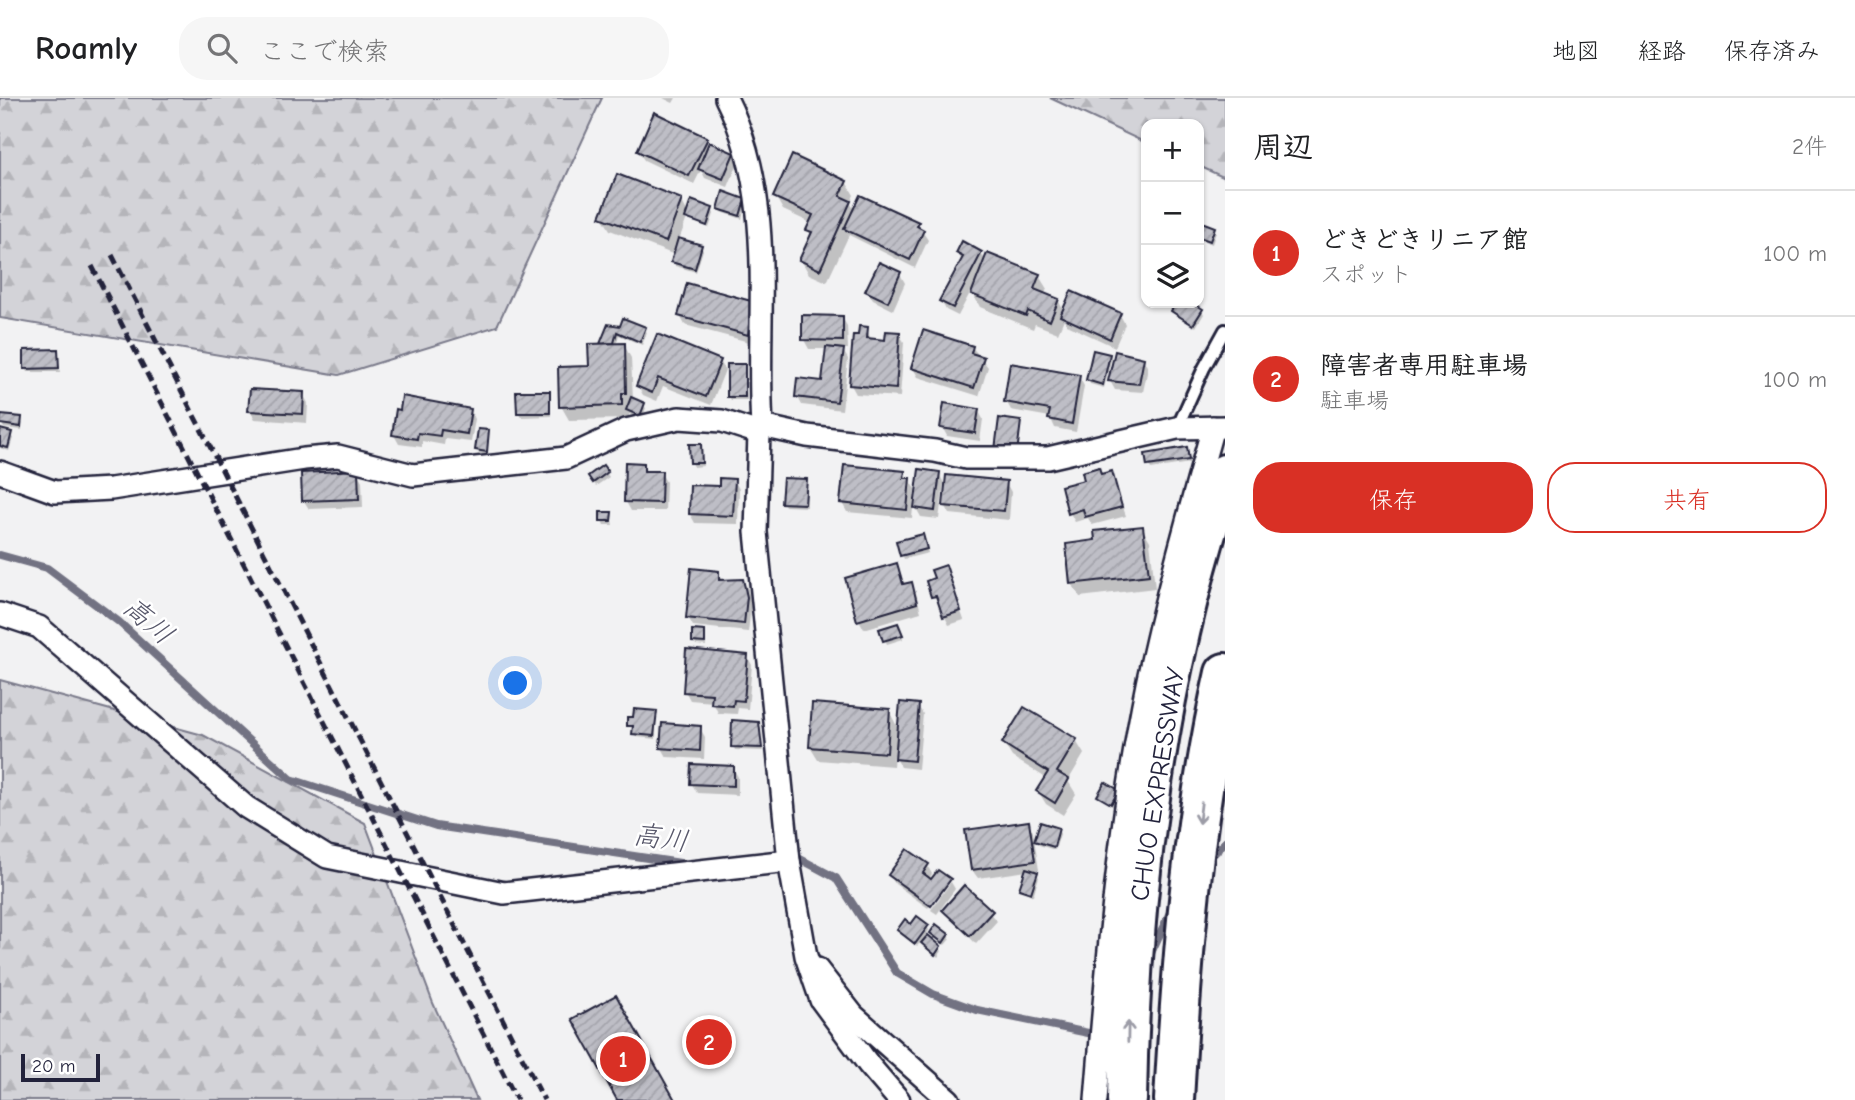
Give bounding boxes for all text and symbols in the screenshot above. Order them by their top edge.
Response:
search box [179,17,669,80]
text: Roamly [35,29,137,67]
icon: search [203,29,241,67]
text: ここで検索 [259,37,389,67]
text: 地図 [1552,37,1600,65]
text: 経路 [1638,37,1686,65]
text: 保存済み [1724,37,1820,65]
map controls [1141,119,1204,308]
button: + [1141,119,1204,182]
text: 周辺 [1253,130,1313,165]
text: 2件 [1792,133,1827,160]
button: − [1141,182,1204,245]
text: どきどきリニア館 [1320,225,1528,255]
text: 1 [1271,240,1281,267]
text: 100 m [1763,240,1827,267]
button: layers [1141,245,1204,308]
text: スポット [1320,261,1412,288]
text: 障害者専用駐車場 [1320,351,1528,381]
text: 2 [1270,366,1282,393]
text: 100 m [1763,366,1827,393]
text: 駐車場 [1320,387,1389,414]
button: 保存 [1253,462,1533,533]
button: 共有 [1547,462,1827,533]
water label: 高川 [117,590,180,651]
street label: CHUO EXPRESSWAY [1125,665,1191,903]
your location [498,666,532,700]
one-way arrow [1194,801,1207,823]
water label: 高川 [631,818,691,858]
pin: 2 [686,1016,732,1068]
one-way arrow [1121,1021,1135,1044]
pin: 1 [600,1033,646,1085]
scale bar [21,1051,100,1083]
text: 20 m [32,1055,76,1077]

